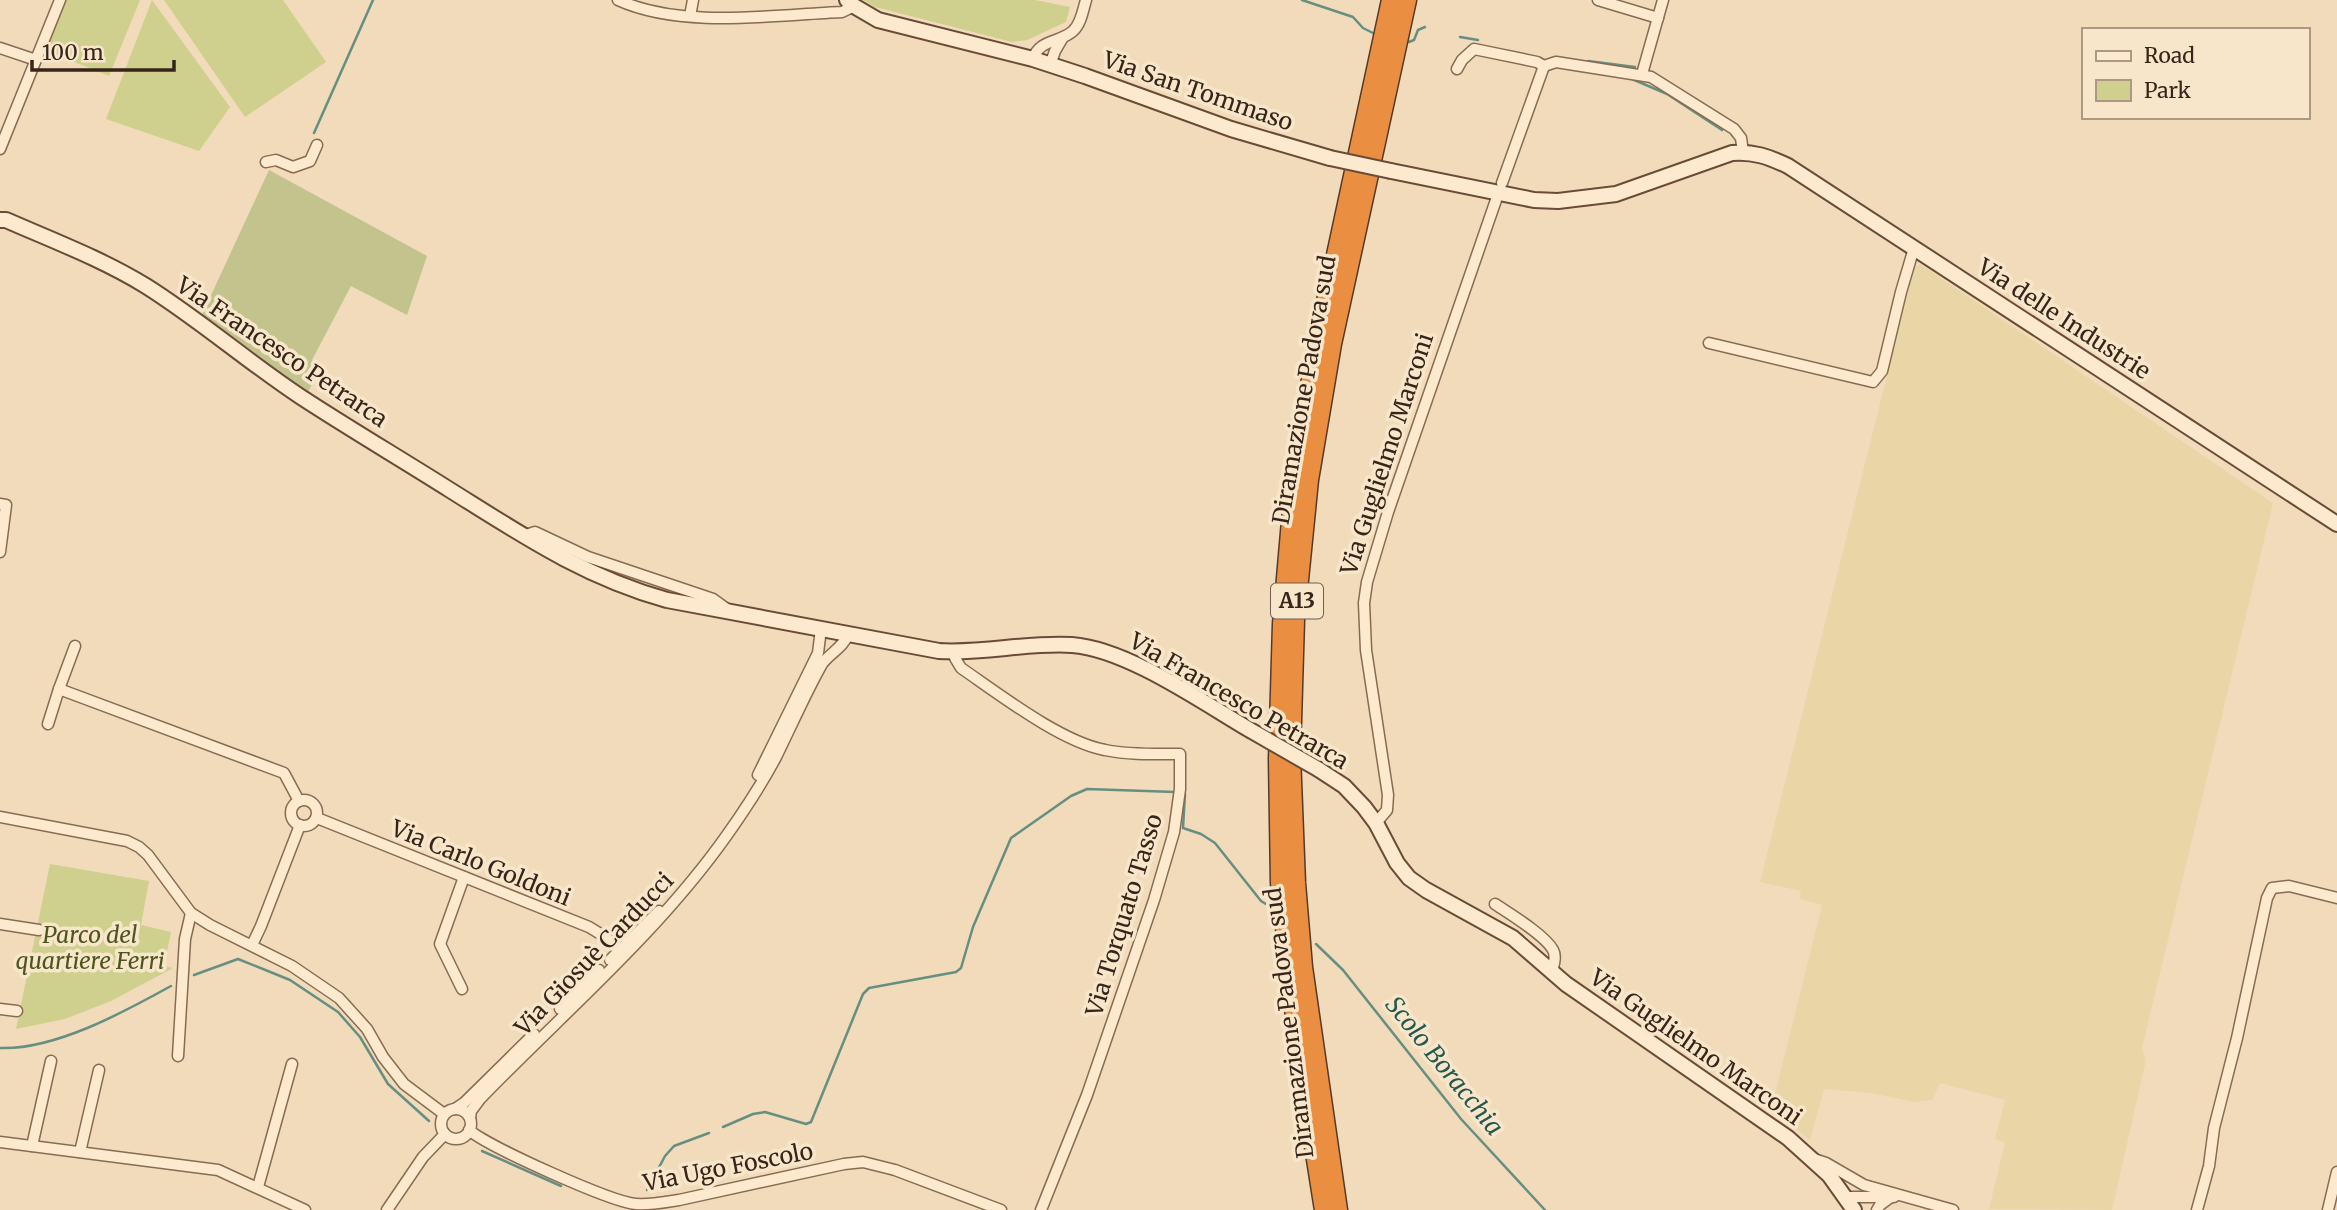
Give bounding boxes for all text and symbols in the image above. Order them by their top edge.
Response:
scale bar [32,28,173,72]
legend [2082,28,2309,119]
text: 100 m [42,39,104,66]
text: Road [2144,42,2195,69]
street label: Via San Tommaso [1099,44,1297,137]
text: Park [2144,77,2191,104]
street label: Via delle Industrie [1972,251,2156,385]
street label: Diramazione Padova sud [1266,253,1341,527]
street label: Via Francesco Petrarca [170,270,393,433]
street label: Via Guglielmo Marconi [1333,329,1439,579]
road number: A13 [1271,584,1323,618]
street label: Via Francesco Petrarca [1124,625,1354,775]
street label: Via Torquato Tasso [1079,810,1168,1020]
street label: Via Carlo Goldoni [386,813,575,912]
street label: Via Giosuè Carducci [507,866,679,1042]
street label: Diramazione Padova sud [1257,886,1320,1160]
park label: Parco del quartiere Ferri [15,920,165,975]
street label: Via Guglielmo Marconi [1584,962,1808,1131]
water label: Scolo Boracchia [1379,990,1510,1142]
street label: Via Ugo Foscolo [639,1136,815,1197]

